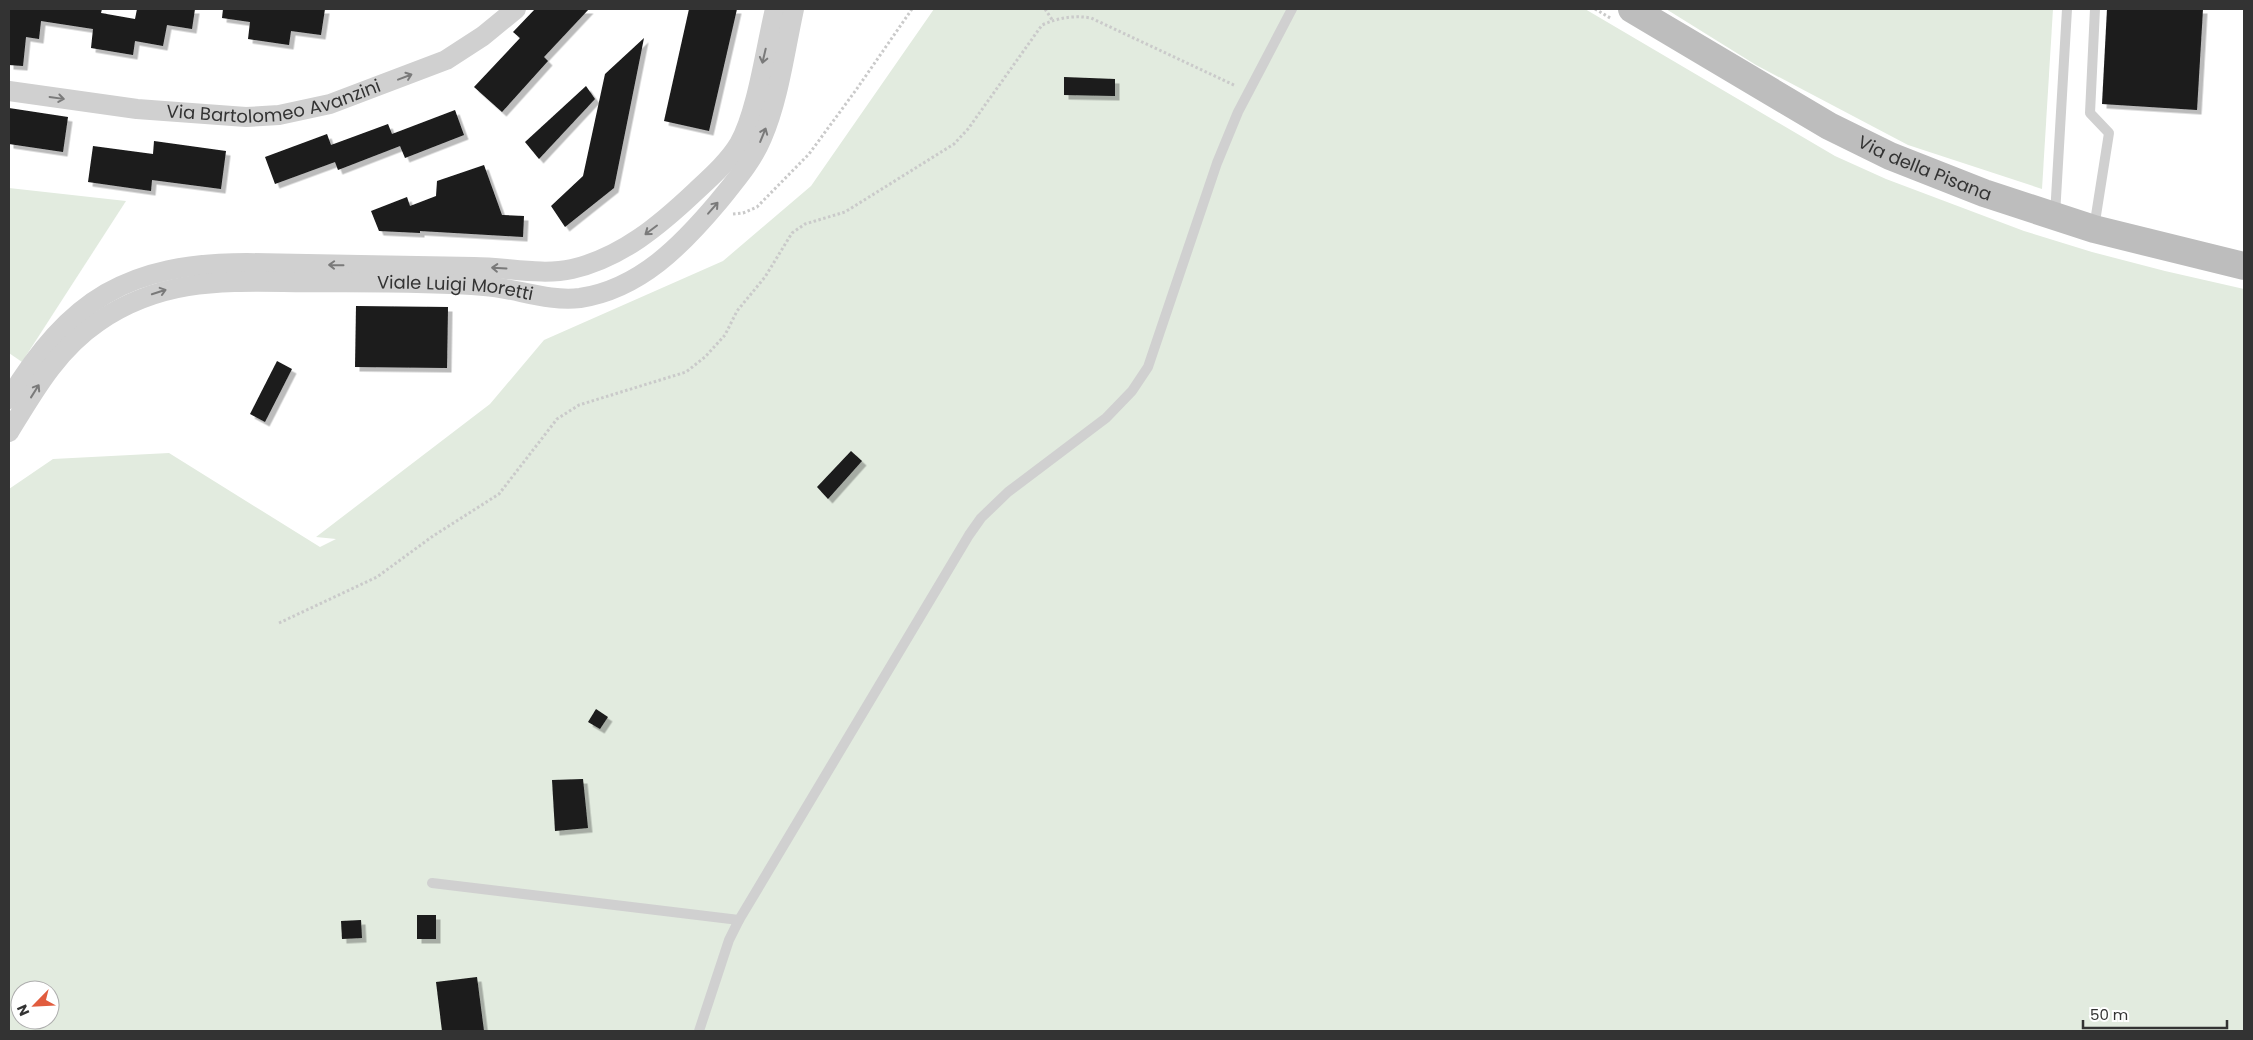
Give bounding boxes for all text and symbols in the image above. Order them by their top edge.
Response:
one-way arrow [759,48,768,64]
one-way arrow [397,72,412,81]
street label: Via Bartolomeo Avanzini [166,73,384,129]
one-way arrow [49,93,65,103]
one-way arrow [759,128,768,143]
street label: Via della Pisana [1854,129,1995,207]
one-way arrow [707,201,718,214]
one-way arrow [644,225,658,235]
one-way arrow [329,260,345,270]
one-way arrow [491,263,507,272]
street label: Viale Luigi Moretti [377,269,536,306]
one-way arrow [150,286,166,296]
one-way arrow [30,384,40,398]
north arrow [10,980,60,1030]
scale bar [2083,998,2227,1030]
text: N [12,1001,34,1019]
text: 50 m [2090,1004,2128,1025]

